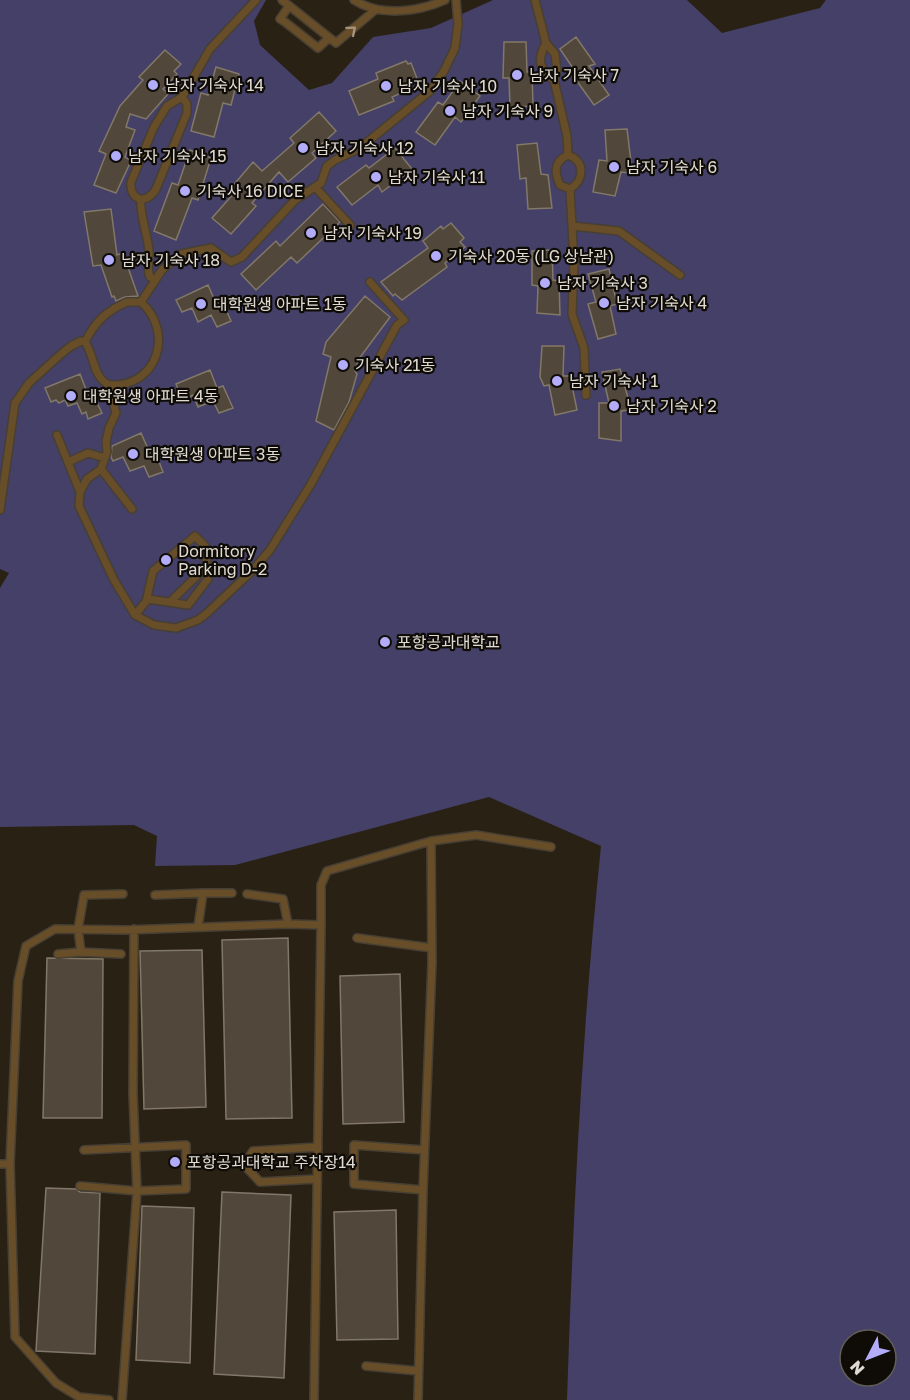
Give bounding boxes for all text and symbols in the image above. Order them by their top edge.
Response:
one-way arrow [345,26,356,37]
place label: 남자 기숙사 7 [529,65,619,85]
marker: 남자 기숙사 7 [510,68,524,82]
place label: 남자 기숙사 14 [165,75,264,95]
place label: 남자 기숙사 10 [398,76,497,96]
marker: 남자 기숙사 14 [146,78,160,92]
marker: 남자 기숙사 10 [379,79,393,93]
place label: 남자 기숙사 9 [462,101,553,121]
marker: 남자 기숙사 9 [443,104,457,118]
place label: 남자 기숙사 12 [315,138,414,158]
marker: 남자 기숙사 12 [296,141,310,155]
place label: 남자 기숙사 15 [128,146,227,166]
marker: 남자 기숙사 15 [109,149,123,163]
place label: 남자 기숙사 6 [626,157,717,177]
marker: 남자 기숙사 6 [607,160,621,174]
place label: 남자 기숙사 11 [388,167,485,187]
marker: 남자 기숙사 11 [369,170,383,184]
place label: 기숙사 16 DICE [197,181,303,201]
marker: 기숙사 16 DICE [178,184,192,198]
place label: 남자 기숙사 19 [323,223,422,243]
marker: 남자 기숙사 19 [304,226,318,240]
place label: 기숙사 20동 (LG 상남관) [448,246,614,266]
marker: 기숙사 20동 (LG 상남관) [429,249,443,263]
place label: 남자 기숙사 18 [121,250,220,270]
marker: 남자 기숙사 18 [102,253,116,267]
place label: 남자 기숙사 3 [557,273,648,293]
marker: 남자 기숙사 3 [538,276,552,290]
place label: 남자 기숙사 4 [616,293,707,313]
place label: 대학원생 아파트 1동 [213,294,347,314]
marker: 남자 기숙사 4 [597,296,611,310]
marker: 대학원생 아파트 1동 [194,297,208,311]
place label: 기숙사 21동 [355,355,435,375]
marker: 기숙사 21동 [336,358,350,372]
place label: 남자 기숙사 1 [569,371,659,391]
marker: 남자 기숙사 1 [550,374,564,388]
place label: 대학원생 아파트 4동 [83,386,219,406]
marker: 대학원생 아파트 4동 [64,389,78,403]
place label: 남자 기숙사 2 [626,396,717,416]
marker: 남자 기숙사 2 [607,399,621,413]
place label: 대학원생 아파트 3동 [145,444,280,464]
marker: 대학원생 아파트 3동 [126,447,140,461]
place label: Dormitory Parking D-2 [178,541,267,579]
marker: Dormitory Parking D-2 [159,553,173,567]
place label: 포항공과대학교 [397,632,500,652]
marker: 포항공과대학교 [378,635,392,649]
place label: 포항공과대학교 주차장14 [187,1152,356,1172]
marker: 포항공과대학교 주차장14 [168,1155,182,1169]
north arrow [838,1328,898,1388]
text: N [845,1357,868,1379]

